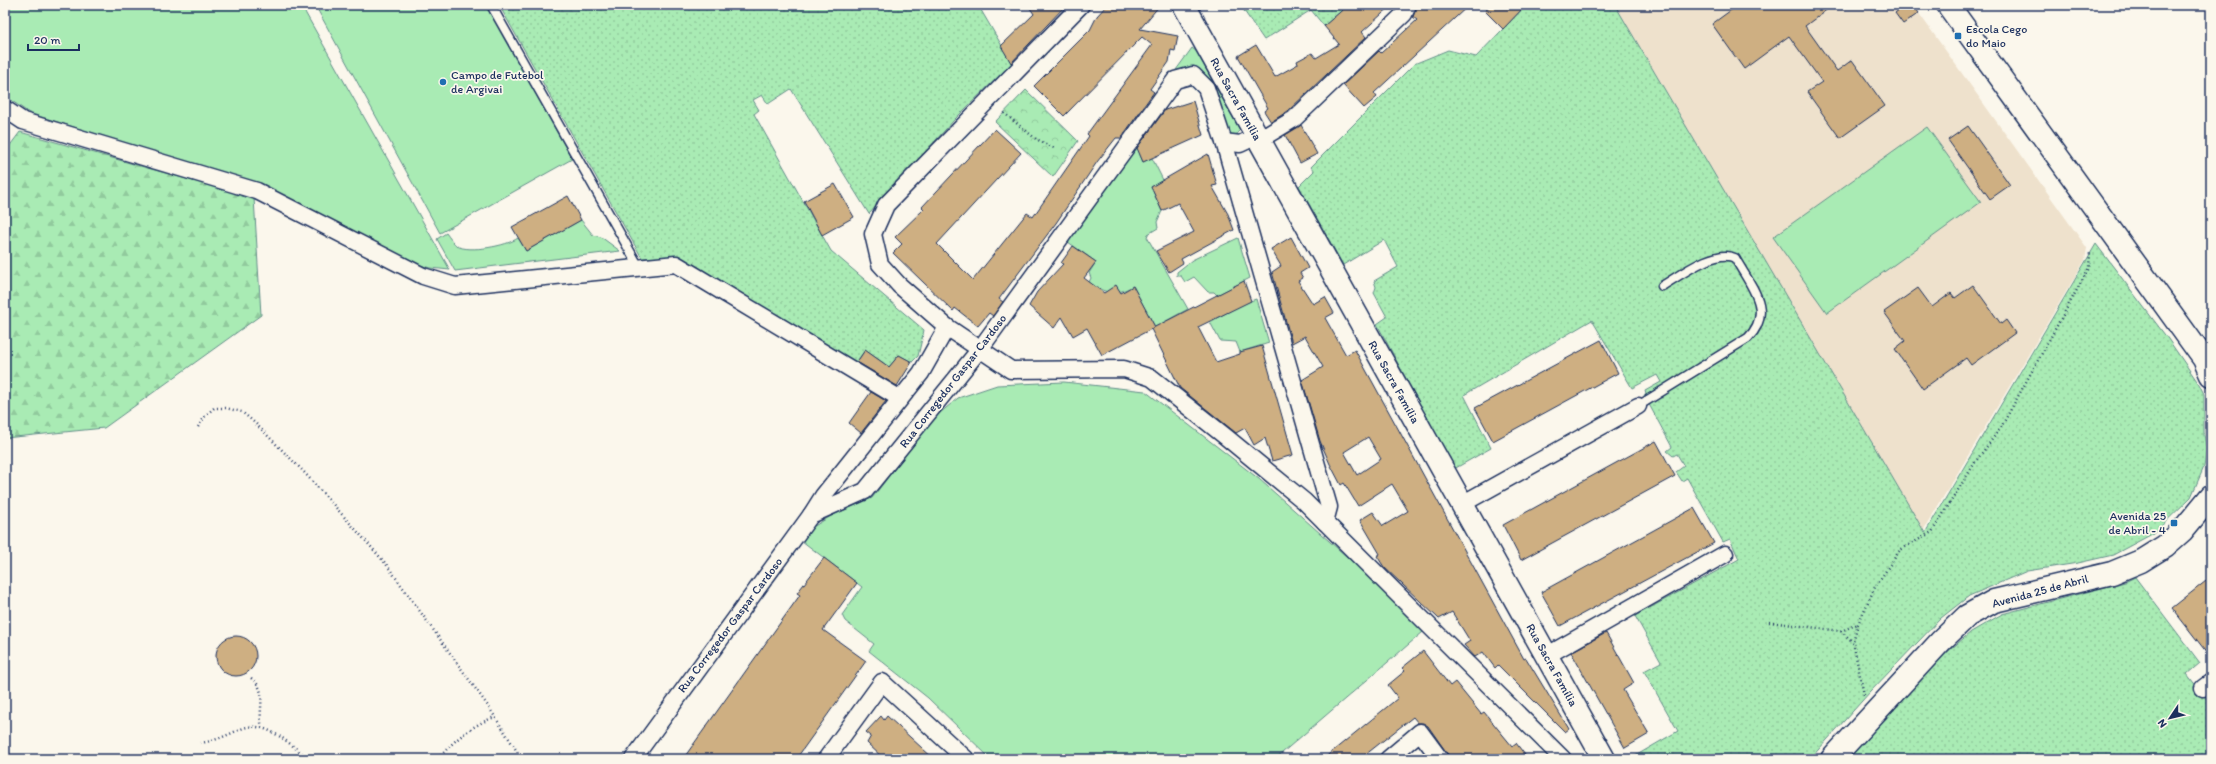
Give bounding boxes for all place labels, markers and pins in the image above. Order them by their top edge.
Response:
place label: Escola Cego do Maio [1966,22,2027,50]
marker: Escola Cego do Maio [1953,31,1963,41]
place label: Campo de Futebol de Argivai [451,68,544,96]
marker: Campo de Futebol de Argivai [438,77,448,87]
place label: Avenida 25 de Abril - 4 [2108,509,2166,537]
marker: Avenida 25 de Abril - 4 [2169,518,2179,528]

